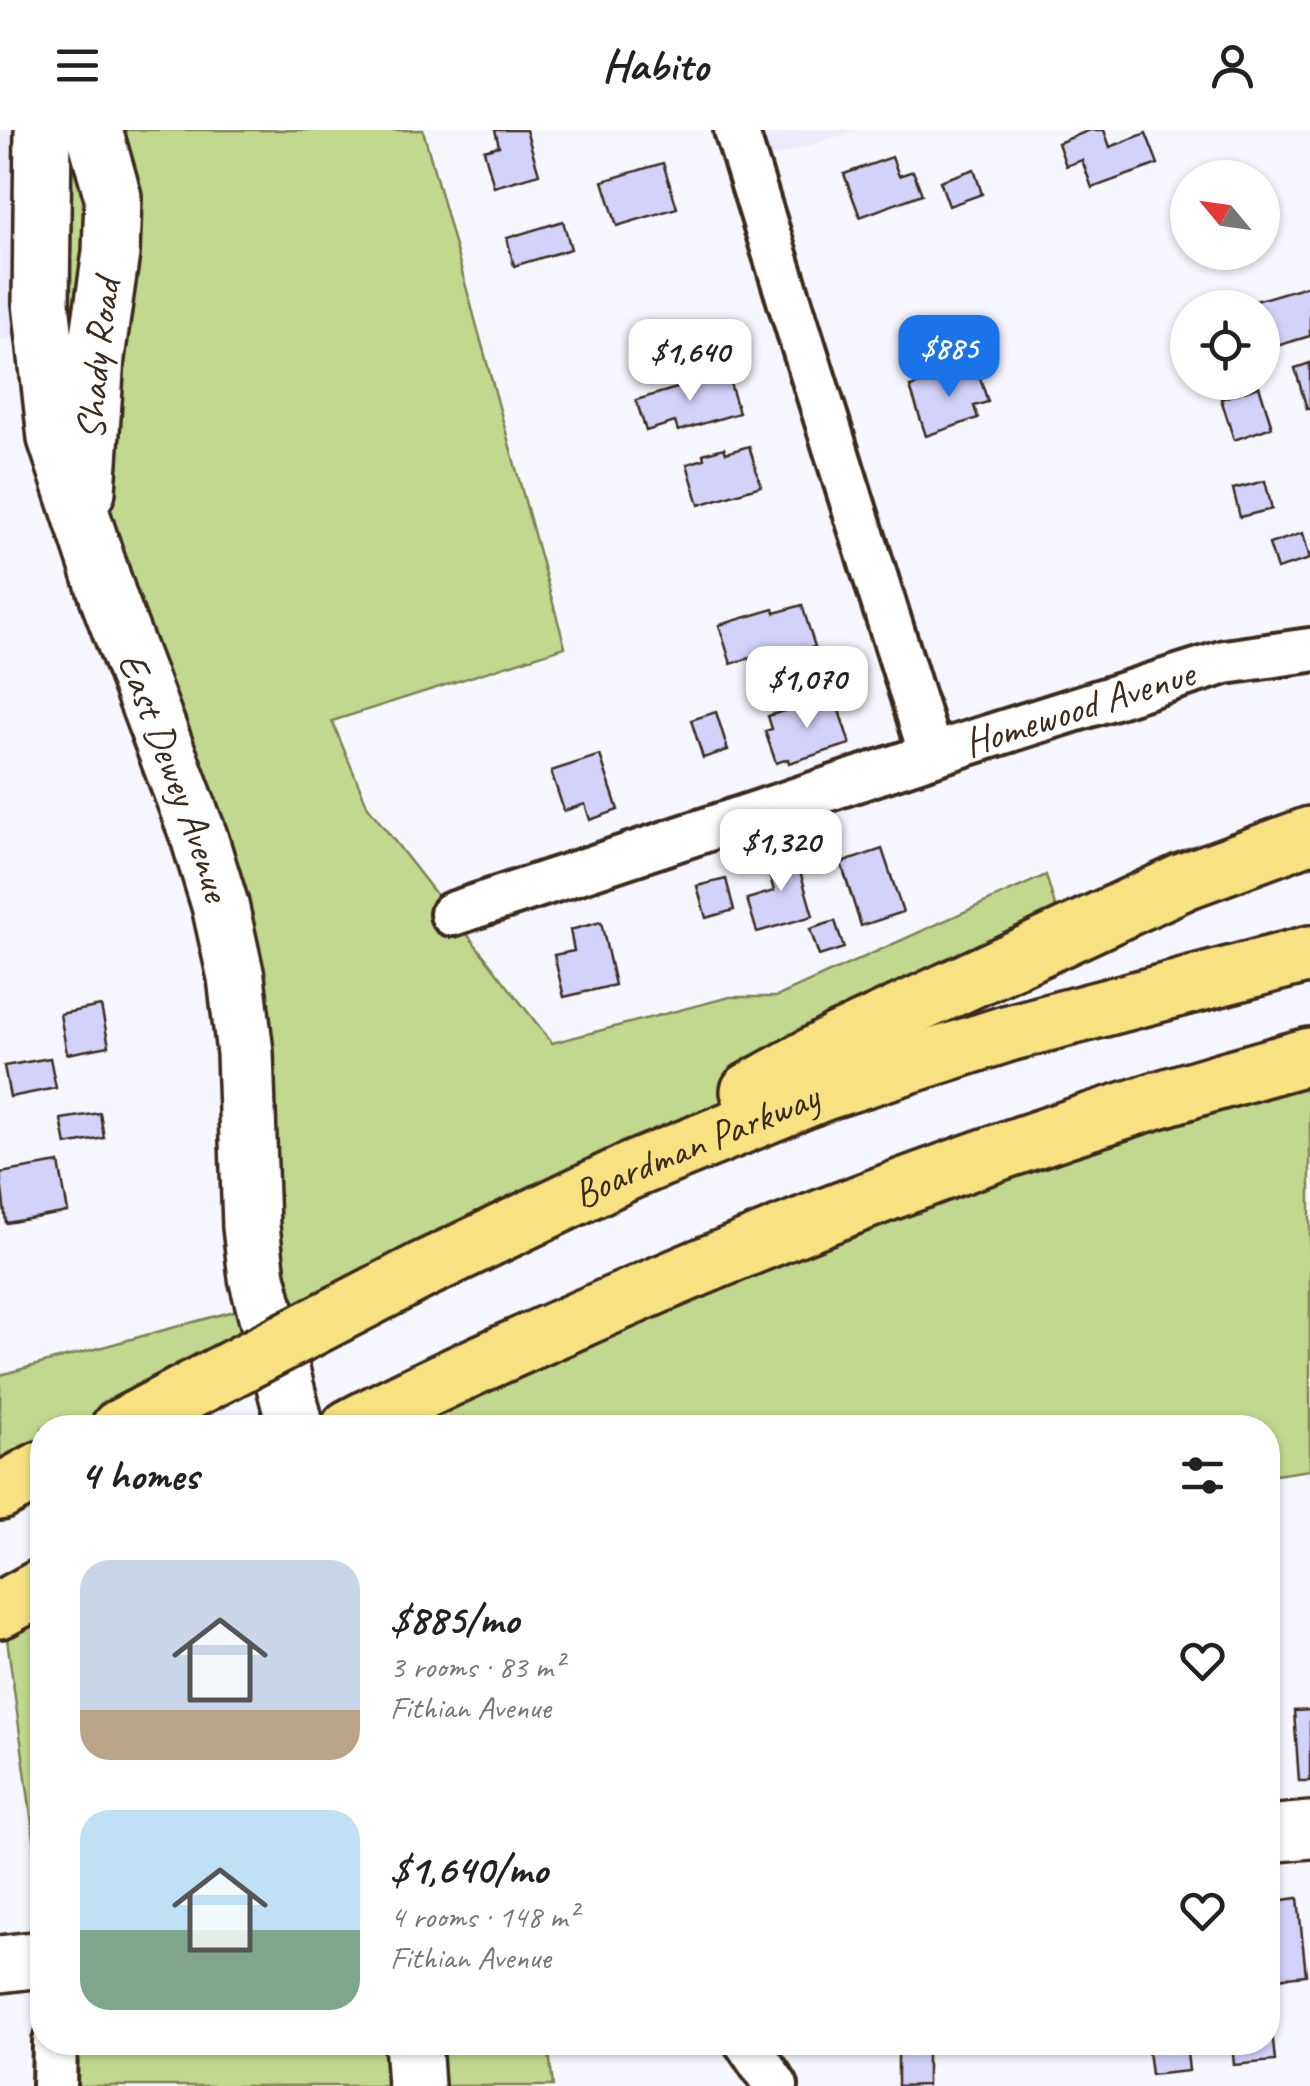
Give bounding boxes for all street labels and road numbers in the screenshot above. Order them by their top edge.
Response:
street label: Shady Road [65,270,133,442]
street label: East Dewey Avenue [107,646,243,910]
street label: Homewood Avenue [958,647,1203,768]
street label: Boardman Parkway [565,1071,828,1220]

